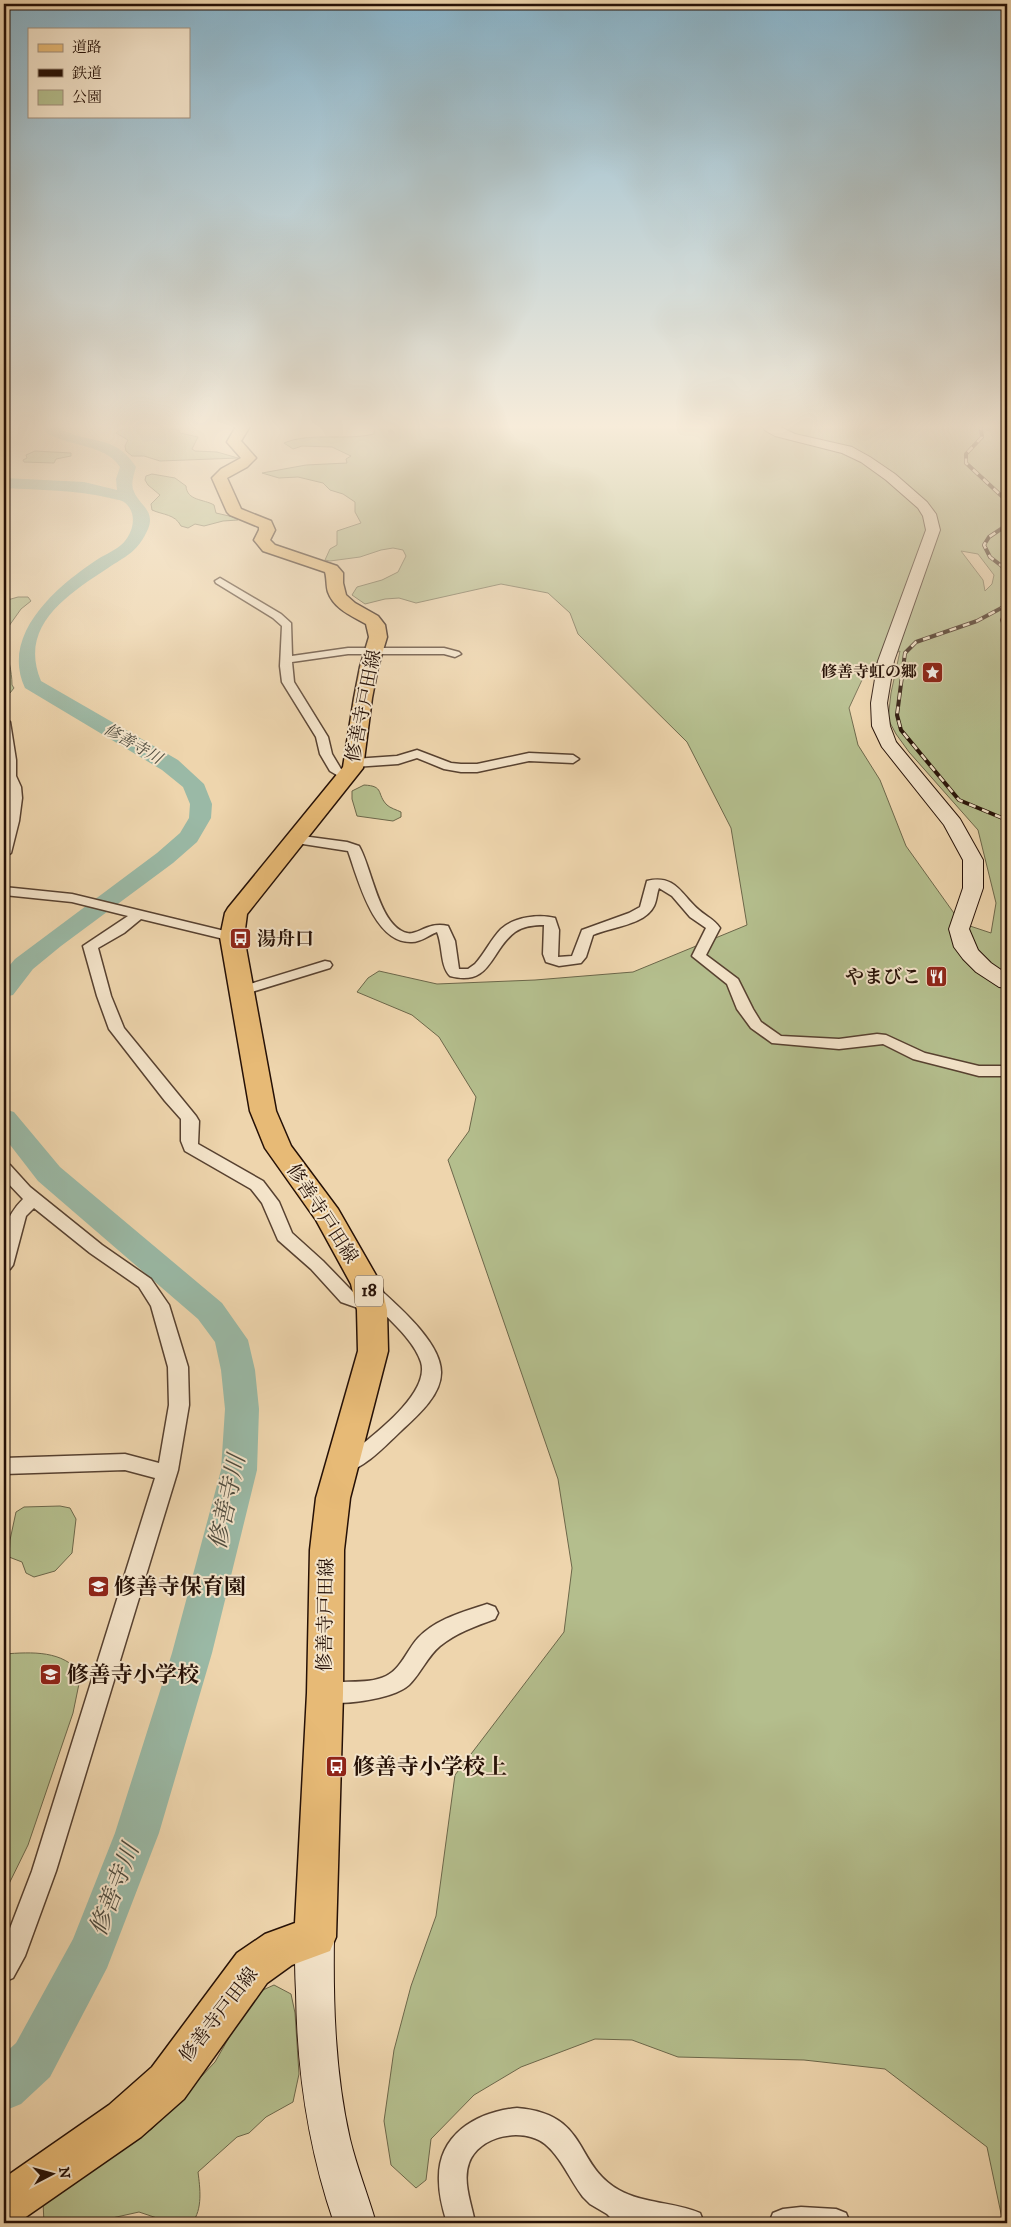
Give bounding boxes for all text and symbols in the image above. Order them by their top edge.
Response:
legend [28,28,190,118]
text: 道路 [72,38,102,57]
text: 鉄道 [72,64,102,83]
text: 公園 [72,88,102,107]
street label: 修善寺戸田線 [342,648,386,764]
place icon: 修善寺虹の郷 [921,660,945,684]
place label: 修善寺虹の郷 [821,662,917,682]
water label: 修善寺川 [100,719,167,770]
bus stop icon: 湯舟口 [229,927,253,951]
place label: 湯舟口 [257,928,314,951]
restaurant icon: やまびこ [925,965,949,989]
place label: やまびこ [845,966,921,989]
street label: 修善寺戸田線 [281,1160,363,1268]
road number: 18 [355,1276,383,1306]
water label: 修善寺川 [203,1449,253,1552]
street label: 修善寺戸田線 [314,1558,338,1672]
place label: 修善寺保育園 [114,1574,246,1601]
school or university icon: 修善寺保育園 [86,1575,110,1599]
place label: 修善寺小学校 [67,1662,199,1689]
school or university icon: 修善寺小学校 [39,1663,63,1687]
place label: 修善寺小学校上 [353,1754,507,1781]
bus stop icon: 修善寺小学校上 [325,1755,349,1779]
water label: 修善寺川 [84,1837,147,1940]
street label: 修善寺戸田線 [175,1963,263,2067]
north arrow [28,2150,78,2200]
text: N [54,2166,74,2180]

